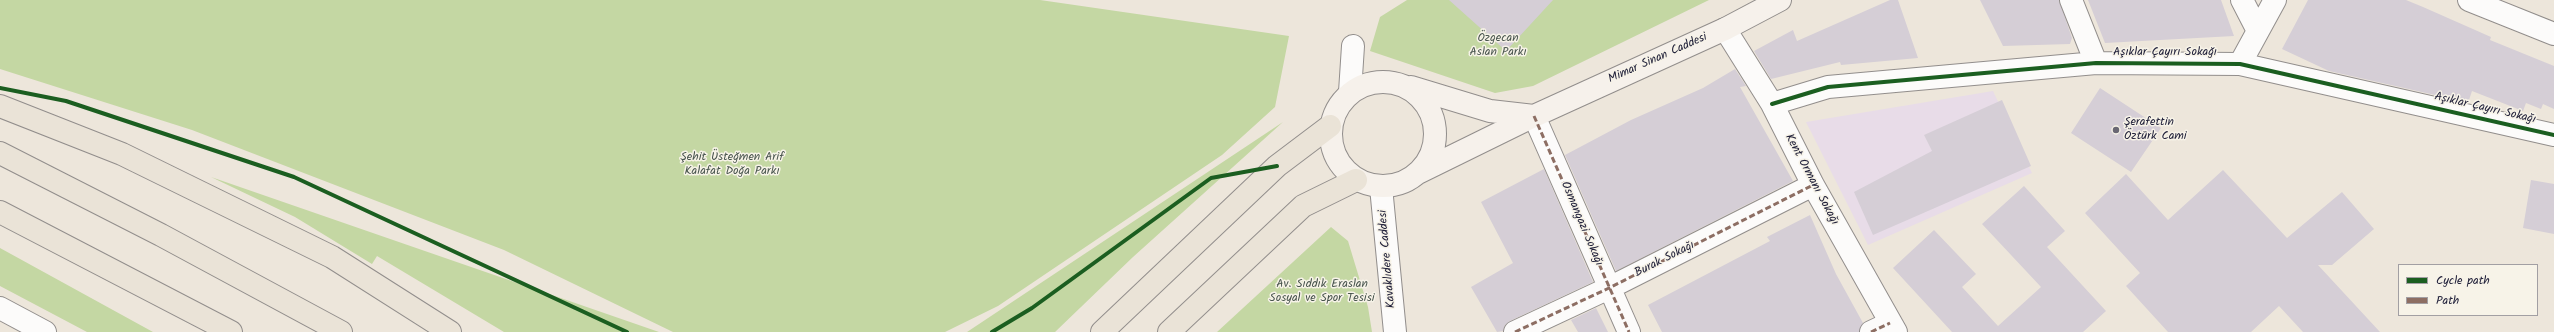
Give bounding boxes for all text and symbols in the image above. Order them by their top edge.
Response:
street label: Mimar Sinan Caddesi [1606,31,1710,87]
park label: Özgecan Aslan Parkı [1469,32,1527,60]
street label: Aşıklar Çayırı Sokağı [2113,46,2217,60]
street label: Aşıklar Çayırı Sokağı [2433,90,2537,128]
place label: Şerafettin Öztürk Cami [2124,116,2187,144]
marker: Şerafettin Öztürk Cami [2111,125,2121,135]
street label: Kent Ormanı Sokağı [1781,132,1841,228]
park label: Şehit Üsteğmen Arif Kalafat Doğa Parkı [680,151,784,179]
street label: Osmangazi Sokağı [1557,180,1605,268]
street label: Kavaklıdere Caddesi [1377,209,1399,309]
street label: Burak Sokağı [1633,239,1697,281]
legend [2398,264,2538,316]
text: Cycle path [2436,271,2490,290]
park label: Av. Sıddık Eraslan Sosyal ve Spor Tesisi [1269,278,1375,306]
text: Path [2436,291,2459,310]

